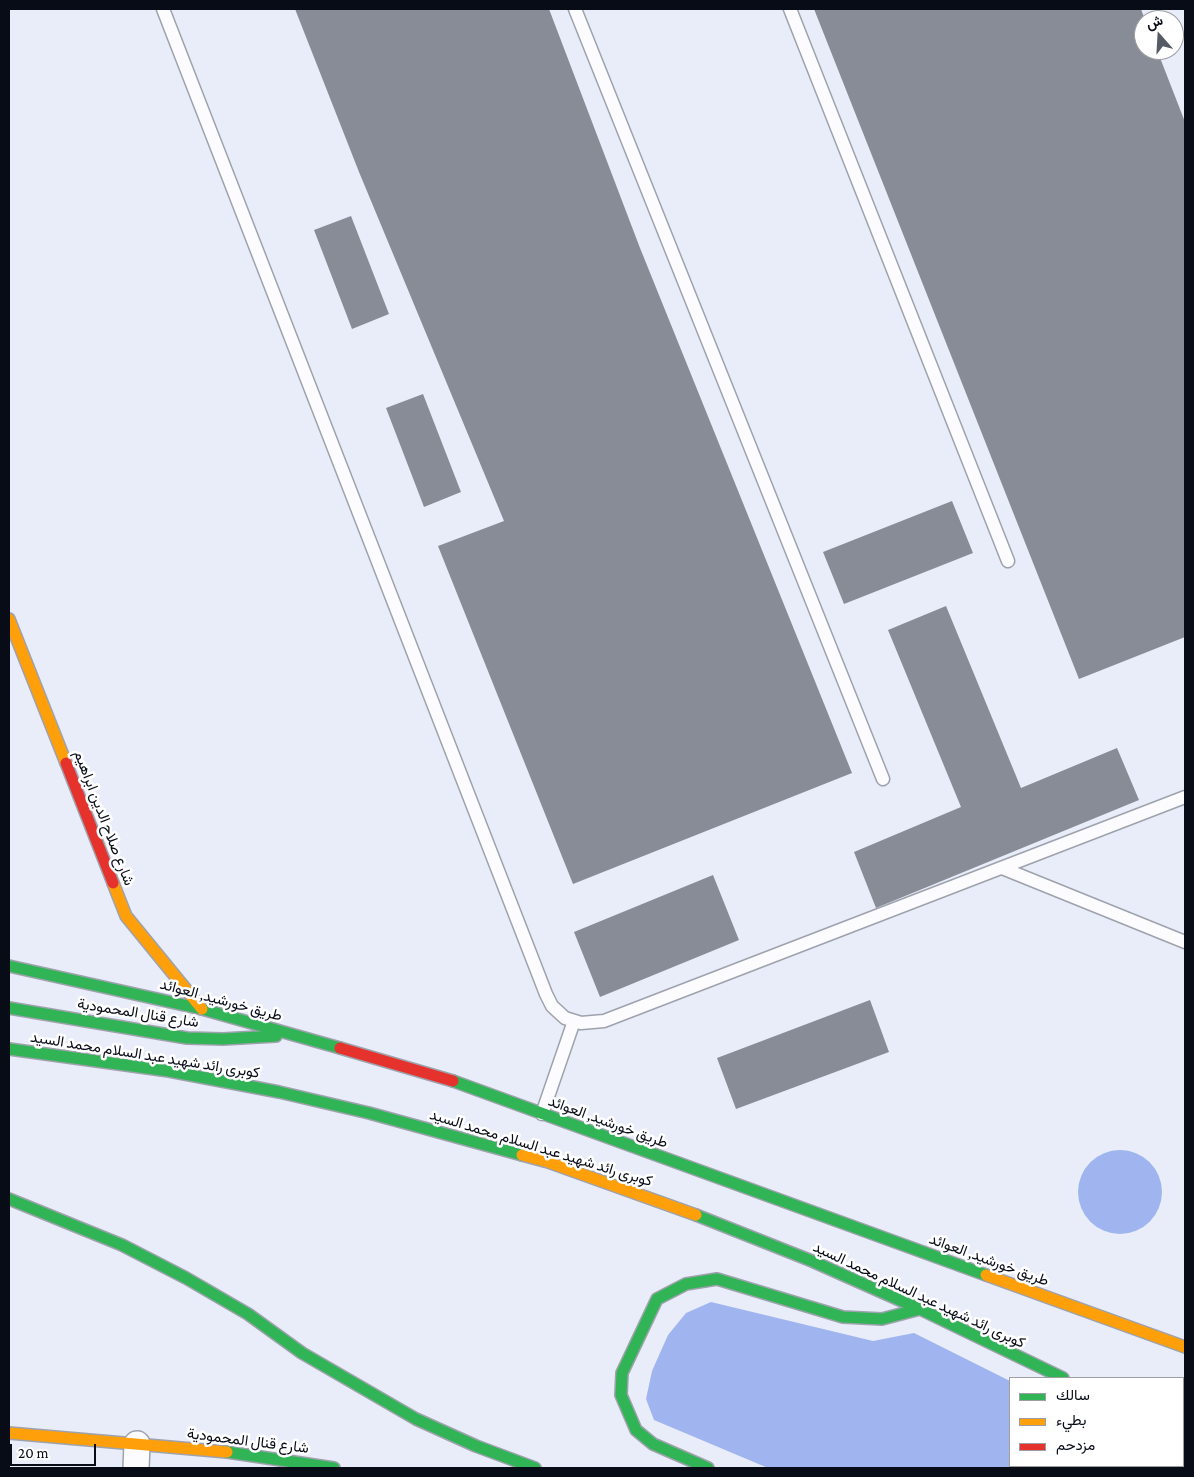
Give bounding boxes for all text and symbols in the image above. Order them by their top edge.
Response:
north arrow [1134,10,1184,60]
text: ش [1144,11,1165,32]
street label: شارع صلاح الدين ابراهيم [70,748,138,888]
street label: طريق خورشيد, العوائد [158,975,284,1025]
street label: شارع قنال المحمودية [76,995,200,1031]
street label: كوبرى رائد شهيد عبد السلام محمد السيد [29,1028,261,1082]
street label: طريق خورشيد, العوائد [546,1092,670,1152]
street label: كوبرى رائد شهيد عبد السلام محمد السيد [427,1105,655,1191]
street label: طريق خورشيد, العوائد [927,1230,1051,1290]
street label: كوبرى رائد شهيد عبد السلام محمد السيد [810,1238,1028,1352]
legend [1009,1377,1184,1467]
text: سالك [1056,1387,1090,1403]
text: بطيء [1056,1412,1086,1428]
street label: شارع قنال المحمودية [186,1425,310,1457]
scale bar [12,1434,99,1466]
text: مزدحم [1056,1437,1095,1453]
text: 20 m [18,1445,49,1461]

